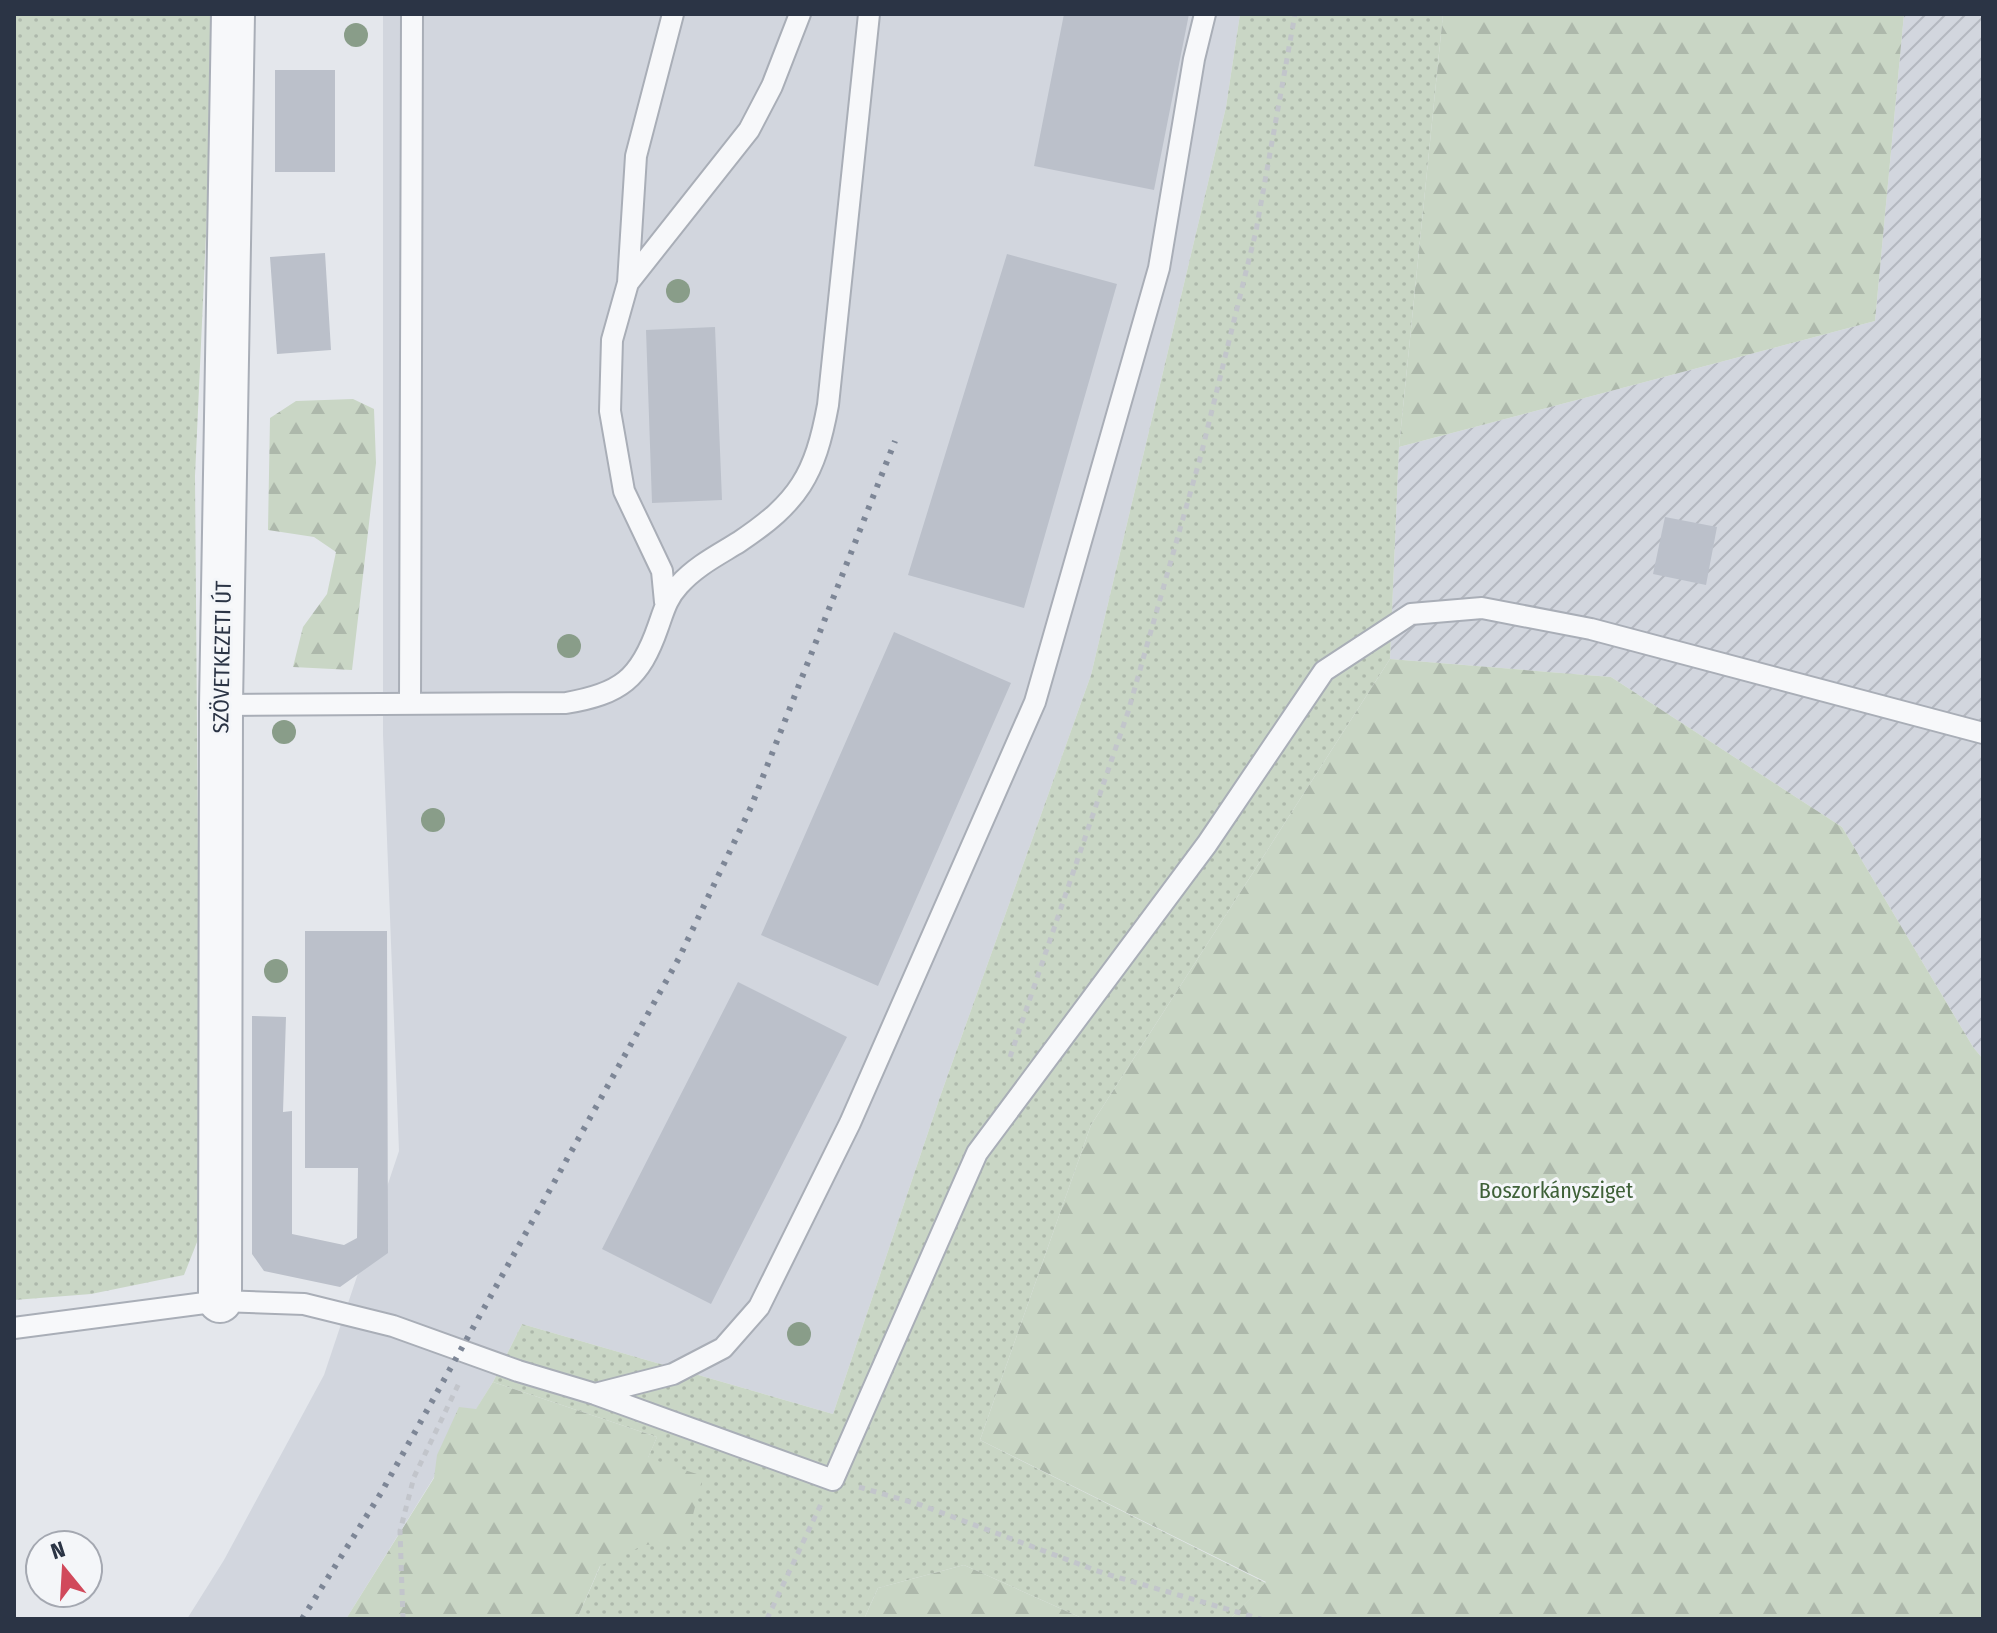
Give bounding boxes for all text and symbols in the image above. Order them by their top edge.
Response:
street label: SZÖVETKEZETI ÚT [207,580,237,734]
park label: Boszorkánysziget [1479,1177,1634,1204]
north arrow [24,1529,104,1609]
text: N [48,1536,68,1565]

